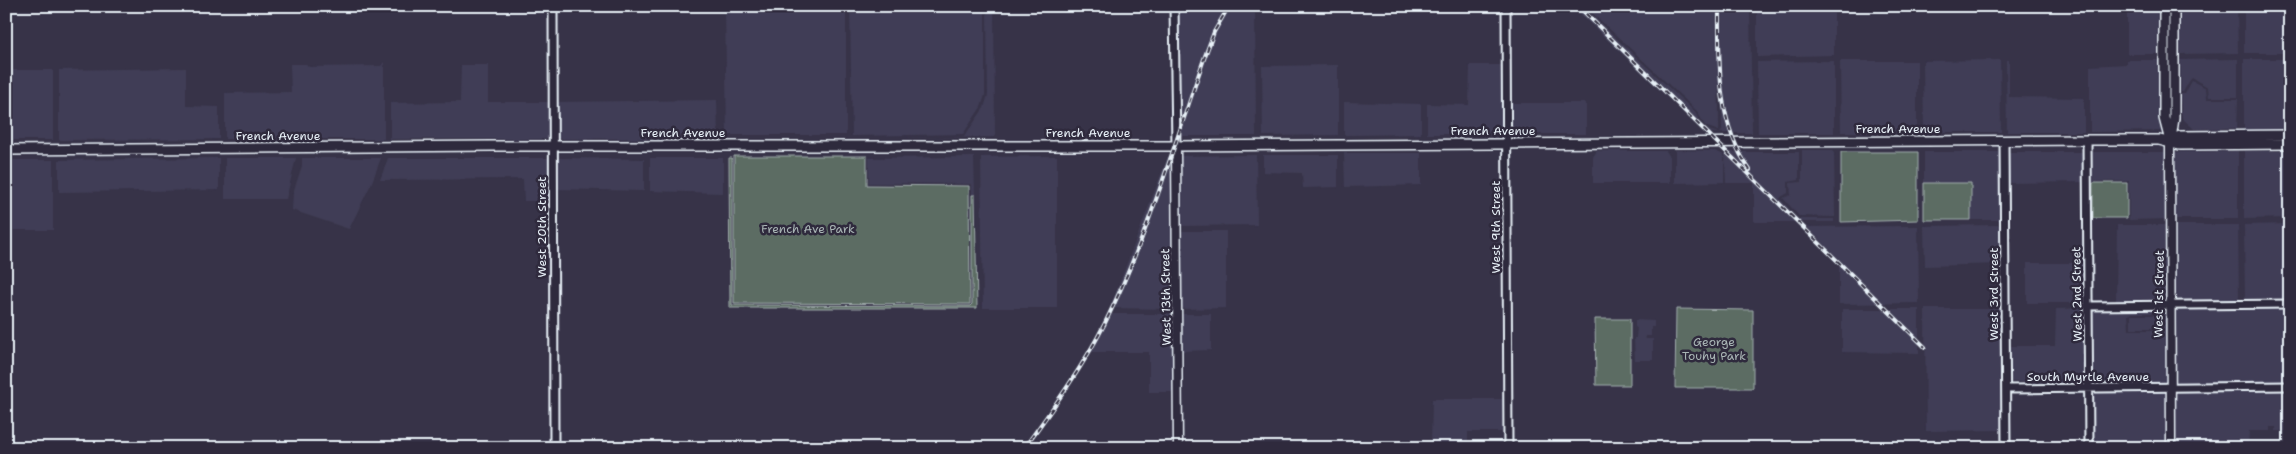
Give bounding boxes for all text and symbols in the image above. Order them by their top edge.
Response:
street label: French Avenue [1856,121,1941,137]
street label: French Avenue [1451,123,1536,139]
street label: French Avenue [641,125,726,141]
street label: French Avenue [1046,125,1131,141]
street label: French Avenue [236,128,321,144]
street label: West 20th Street [534,176,550,278]
street label: West 9th Street [1488,181,1504,273]
park label: French Ave Park [761,221,855,237]
street label: West 2nd Street [2068,246,2086,342]
street label: West 13th Street [1157,248,1175,346]
street label: West 3rd Street [1986,248,2002,340]
street label: West 1st Street [2150,250,2168,338]
park label: George Touhy Park [1682,334,1746,364]
street label: South Myrtle Avenue [2027,369,2149,385]

